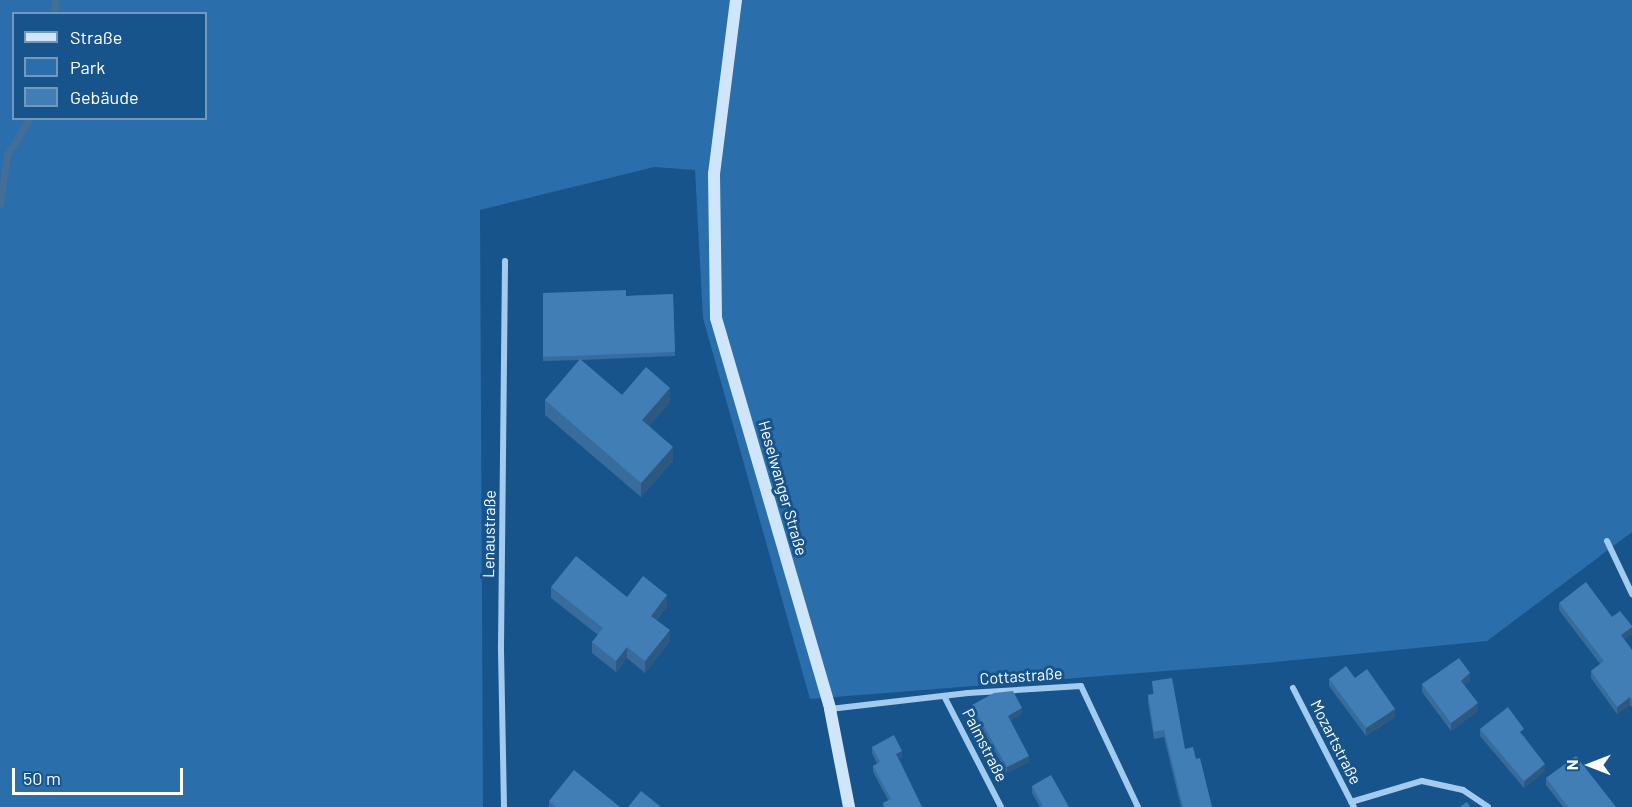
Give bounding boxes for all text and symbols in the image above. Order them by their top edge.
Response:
legend [12,12,207,120]
text: Straße [70,26,122,48]
text: Park [70,56,105,78]
text: Gebäude [70,86,139,108]
street label: Heselwanger Straße [755,418,811,558]
street label: Lenaustraße [479,490,499,578]
street label: Cottastraße [979,664,1063,688]
street label: Mozartstraße [1307,697,1365,787]
street label: Palmstraße [958,705,1012,785]
north arrow [1560,735,1620,795]
scale bar [15,756,186,794]
text: N [1562,760,1581,770]
text: 50 m [23,767,61,789]

